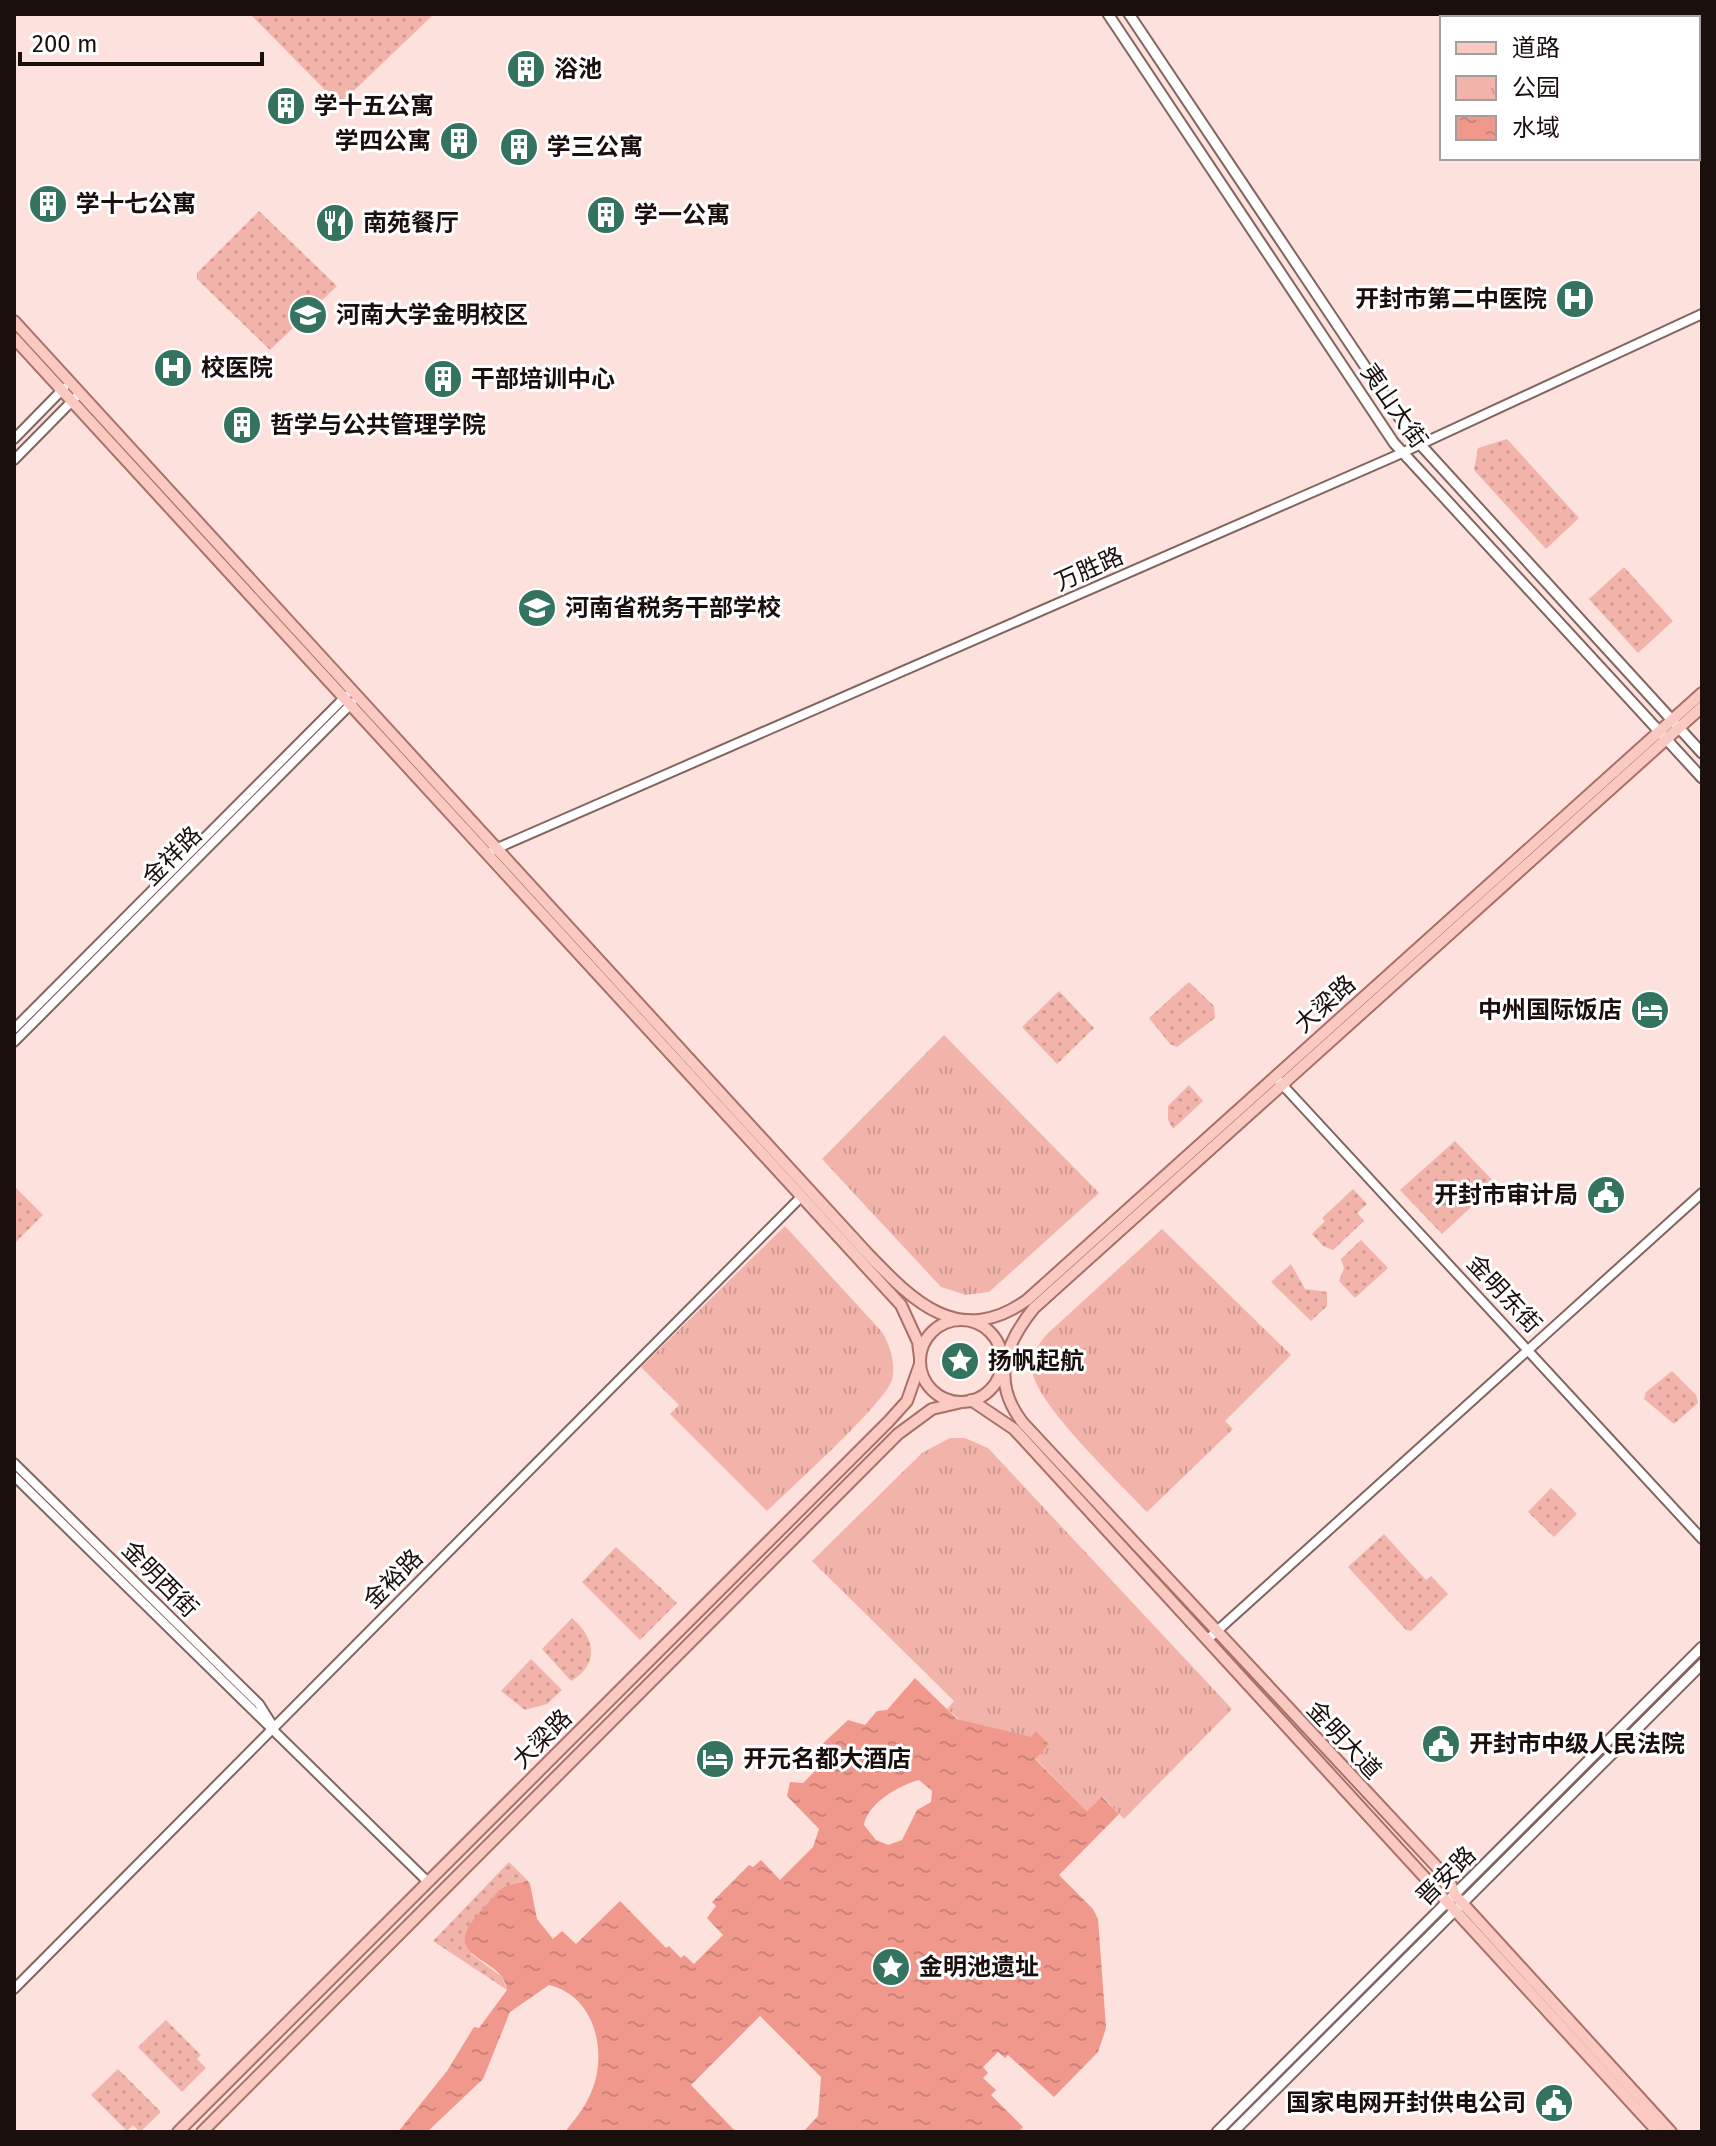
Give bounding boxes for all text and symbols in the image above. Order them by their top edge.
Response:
scale bar [20,16,262,66]
legend [1440,16,1700,160]
text: 200 m [32,30,98,58]
text: 道路 [1512,34,1560,62]
building icon: 浴池 [505,48,547,90]
place label: 浴池 [554,55,602,83]
text: 公园 [1512,74,1560,102]
building icon: 学十五公寓 [265,85,307,127]
place label: 学十五公寓 [314,92,434,120]
text: 水域 [1512,114,1560,142]
building icon: 学四公寓 [438,120,480,162]
building icon: 学三公寓 [498,126,540,168]
place label: 学四公寓 [335,127,431,155]
place label: 学三公寓 [547,133,643,161]
building icon: 学十七公寓 [27,183,69,225]
place label: 学十七公寓 [76,190,196,218]
building icon: 学一公寓 [585,194,627,236]
place label: 学一公寓 [634,201,730,229]
restaurant icon: 南苑餐厅 [314,202,356,244]
place label: 南苑餐厅 [363,209,459,237]
hospital icon: 开封市第二中医院 [1554,278,1596,320]
place label: 开封市第二中医院 [1355,285,1547,313]
school or university icon: 河南大学金明校区 [287,294,329,336]
place label: 河南大学金明校区 [336,301,528,329]
hospital icon: 校医院 [152,347,194,389]
place label: 校医院 [201,354,273,382]
building icon: 干部培训中心 [422,358,464,400]
street label: 夷山大街 [1355,359,1433,453]
place label: 干部培训中心 [471,365,615,393]
building icon: 哲学与公共管理学院 [221,404,263,446]
place label: 哲学与公共管理学院 [270,411,486,439]
street label: 万胜路 [1050,542,1128,596]
school or university icon: 河南省税务干部学校 [516,587,558,629]
place label: 河南省税务干部学校 [565,594,781,622]
street label: 金祥路 [137,821,207,891]
street label: 大梁路 [1289,970,1361,1038]
hotel icon: 中州国际饭店 [1629,989,1671,1031]
place label: 中州国际饭店 [1478,996,1622,1024]
public building icon: 开封市审计局 [1585,1174,1627,1216]
place label: 开封市审计局 [1434,1181,1578,1209]
street label: 金明东街 [1461,1249,1547,1339]
place icon: 扬帆起航 [939,1340,981,1382]
place label: 扬帆起航 [988,1347,1084,1375]
street label: 金明西街 [116,1535,204,1623]
street label: 金裕路 [358,1544,428,1614]
street label: 金明大道 [1301,1695,1387,1785]
street label: 大梁路 [507,1704,577,1774]
public building icon: 开封市中级人民法院 [1420,1723,1462,1765]
place label: 开封市中级人民法院 [1469,1730,1685,1758]
hotel icon: 开元名都大酒店 [694,1738,736,1780]
place label: 开元名都大酒店 [743,1745,911,1773]
street label: 晋安路 [1411,1841,1481,1911]
place icon: 金明池遗址 [870,1946,912,1988]
place label: 金明池遗址 [919,1953,1039,1981]
public building icon: 国家电网开封供电公司 [1533,2082,1575,2124]
place label: 国家电网开封供电公司 [1286,2089,1526,2117]

